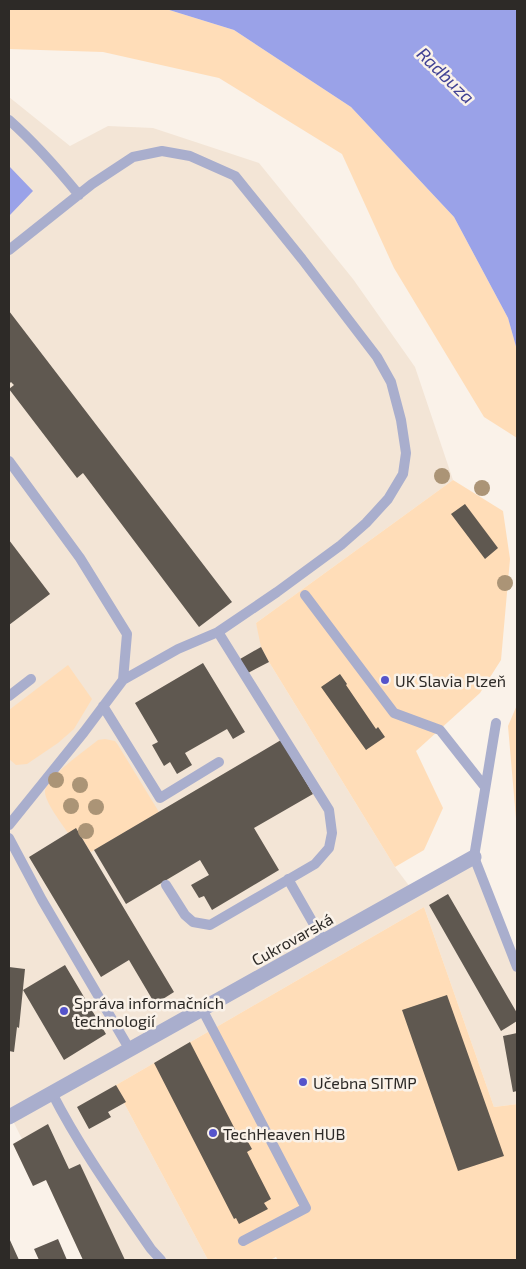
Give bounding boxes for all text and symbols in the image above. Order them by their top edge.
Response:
water label: Radbuza [413,42,479,108]
place label: UK Slavia Plzeň [395,671,506,690]
marker: UK Slavia Plzeň [379,674,391,686]
street label: Cukrovarská [248,909,336,969]
place label: Správa informačních technologií [74,993,224,1030]
marker: Správa informačních technologií [58,1005,70,1017]
place label: Učebna SITMP [313,1073,417,1092]
marker: Učebna SITMP [297,1076,309,1088]
place label: TechHeaven HUB [223,1124,345,1143]
marker: TechHeaven HUB [207,1127,219,1139]

